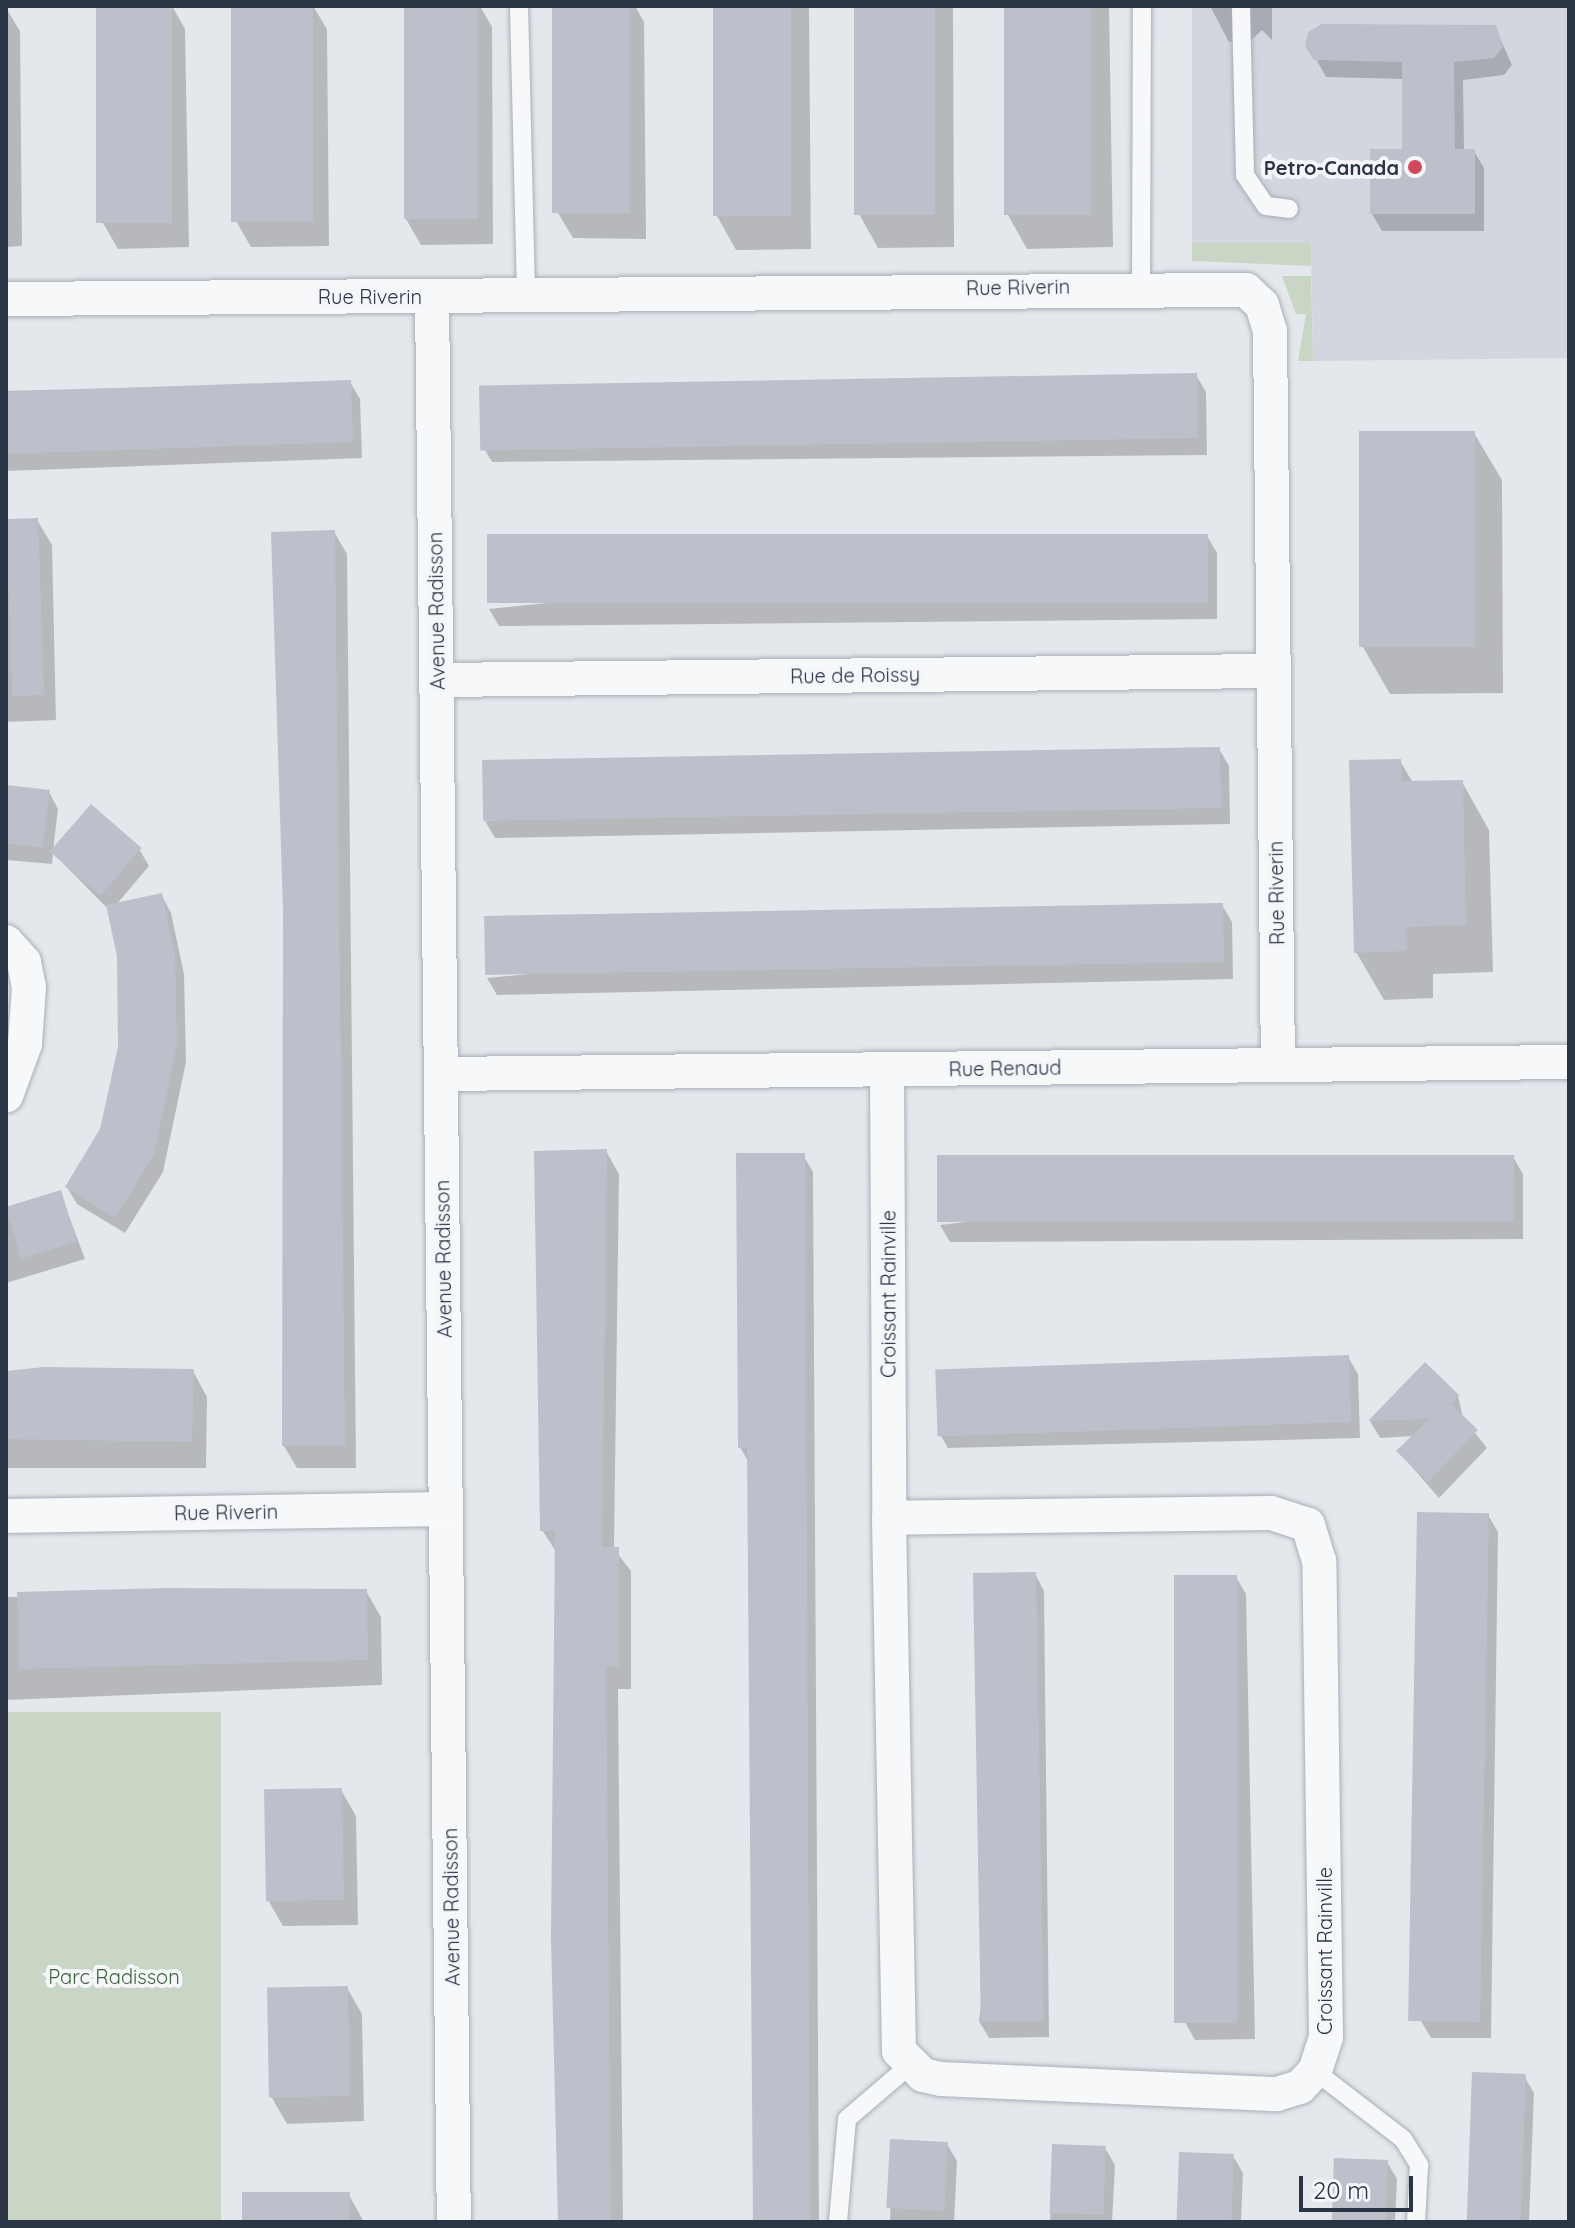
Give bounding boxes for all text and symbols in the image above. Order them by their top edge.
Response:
place label: Petro-Canada [1264,155,1399,179]
marker: Petro-Canada [1406,158,1424,176]
street label: Rue Riverin [966,274,1070,300]
street label: Rue Riverin [318,284,422,308]
street label: Avenue Radisson [423,532,449,690]
street label: Rue de Roissy [790,662,920,688]
street label: Rue Riverin [1263,841,1289,945]
street label: Rue Renaud [948,1055,1062,1081]
street label: Avenue Radisson [430,1180,456,1338]
street label: Croissant Rainville [876,1210,900,1378]
street label: Rue Riverin [174,1499,278,1525]
street label: Avenue Radisson [438,1828,464,1986]
street label: Croissant Rainville [1312,1867,1336,2035]
park label: Parc Radisson [48,1964,180,1988]
scale bar [1303,2160,1417,2210]
text: 20 m [1313,2175,1369,2205]

